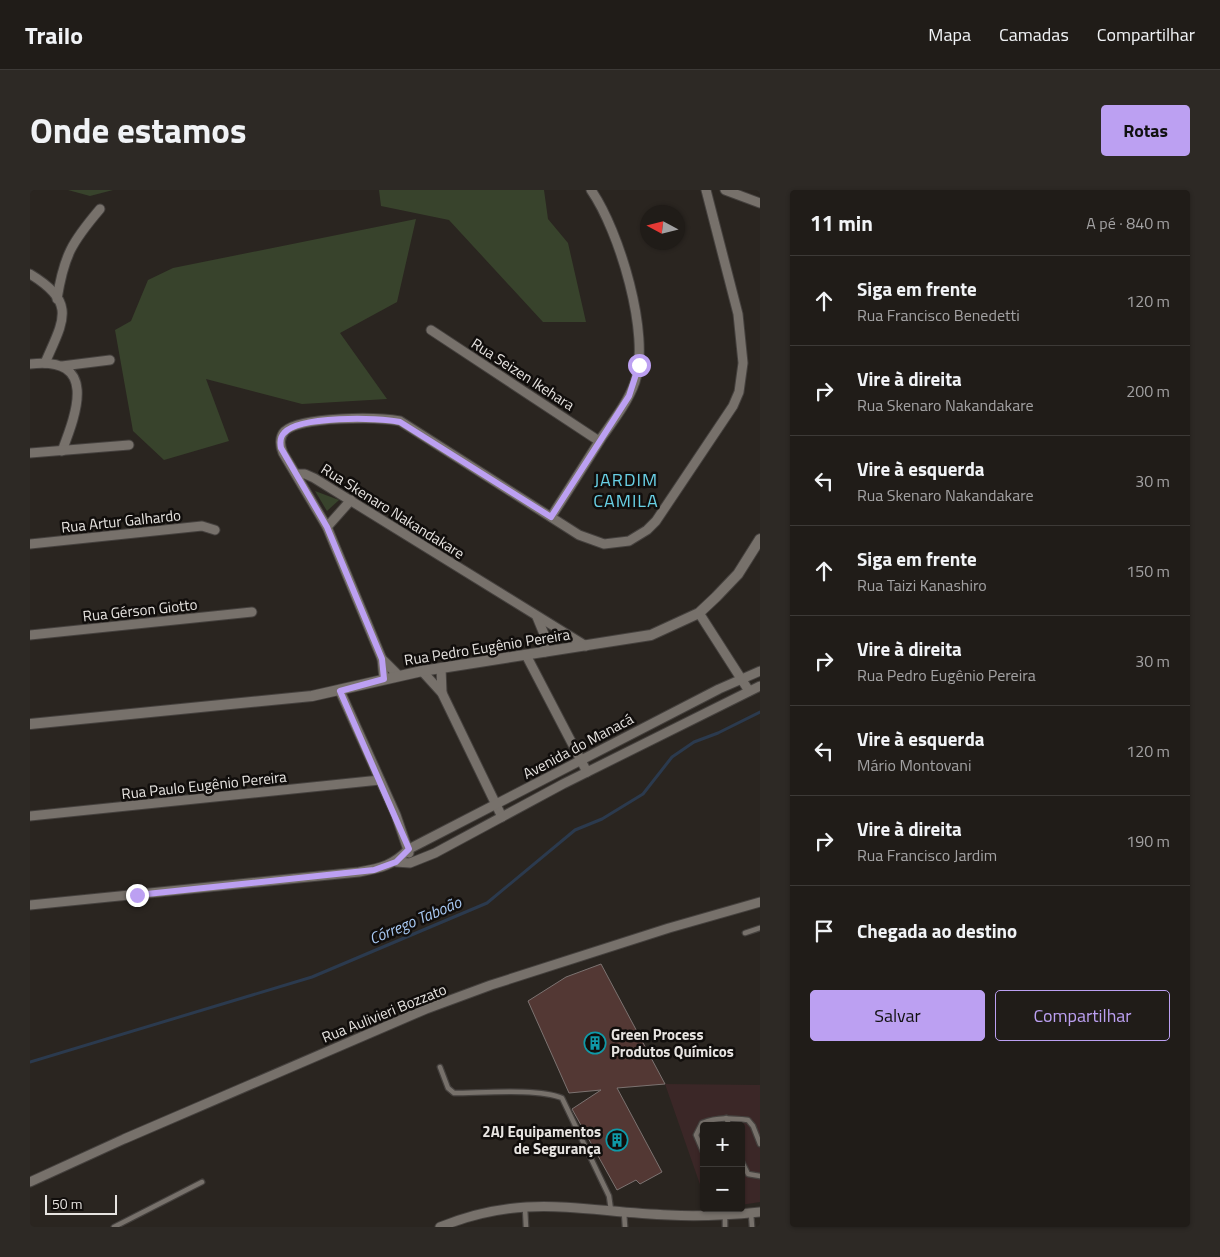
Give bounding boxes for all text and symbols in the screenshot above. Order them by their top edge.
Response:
text: Trailo [25,17,83,53]
text: Mapa [928,21,971,48]
text: Camadas [999,21,1069,48]
text: Compartilhar [1097,21,1195,48]
text: Onde estamos [30,103,246,157]
button: Rotas [1101,105,1190,156]
north arrow [640,205,685,250]
text: 11 min [810,207,873,239]
text: A pé · 840 m [1086,211,1170,235]
text: Siga em frente [857,274,977,303]
icon: ahead [810,287,838,315]
text: 120 m [1126,289,1170,313]
text: Rua Francisco Benedetti [857,303,1020,327]
street label: Rua Seizen Ikehara [467,332,580,416]
route start [628,354,651,377]
text: Vire à direita [857,364,962,393]
icon: right [810,377,838,405]
text: 200 m [1126,379,1170,403]
text: Rua Skenaro Nakandakare [857,393,1034,417]
text: Vire à esquerda [857,454,985,483]
street label: Rua Skenaro Nakandakare [317,457,469,565]
district label: JARDIM CAMILA [593,466,659,514]
icon: left [810,467,838,495]
text: 30 m [1135,469,1170,493]
text: Rua Skenaro Nakandakare [857,483,1034,507]
street label: Rua Artur Galhardo [60,503,182,539]
text: Siga em frente [857,544,977,573]
icon: ahead [810,557,838,585]
text: 150 m [1126,559,1170,583]
text: Rua Taizi Kanashiro [857,573,987,597]
street label: Rua Gérson Giotto [82,593,198,627]
street label: Rua Pedro Eugênio Pereira [402,622,572,671]
text: Vire à direita [857,634,962,663]
icon: right [810,647,838,675]
text: 30 m [1135,649,1170,673]
text: Rua Pedro Eugênio Pereira [857,663,1036,687]
street label: Avenida do Manacá [519,707,638,785]
text: Vire à esquerda [857,724,985,753]
icon: left [810,737,838,765]
text: 120 m [1126,739,1170,763]
text: Mário Montovani [857,753,971,777]
street label: Rua Paulo Eugênio Pereira [120,765,288,805]
text: Vire à direita [857,814,962,843]
icon: right [810,827,838,855]
text: 190 m [1126,829,1170,853]
text: Rua Francisco Jardim [857,843,997,867]
route end [126,884,149,907]
water label: Córrego Taboão [365,889,466,950]
text: Chegada ao destino [857,916,1017,945]
icon: arrive [810,917,838,945]
street label: Rua Aulivieri Bozzato [318,977,450,1049]
button: Salvar [810,990,985,1041]
button: Compartilhar [995,990,1170,1041]
place label: Green Process Produtos Químicos [611,1023,734,1063]
building icon: Green Process Produtos Químicos [583,1031,607,1055]
place label: 2AJ Equipamentos de Segurança [482,1120,601,1160]
map controls [700,1122,745,1212]
button: + [700,1122,745,1167]
building icon: 2AJ Equipamentos de Segurança [605,1128,629,1152]
button: − [700,1167,745,1212]
scale bar [45,1192,118,1215]
text: 50 m [52,1193,82,1214]

